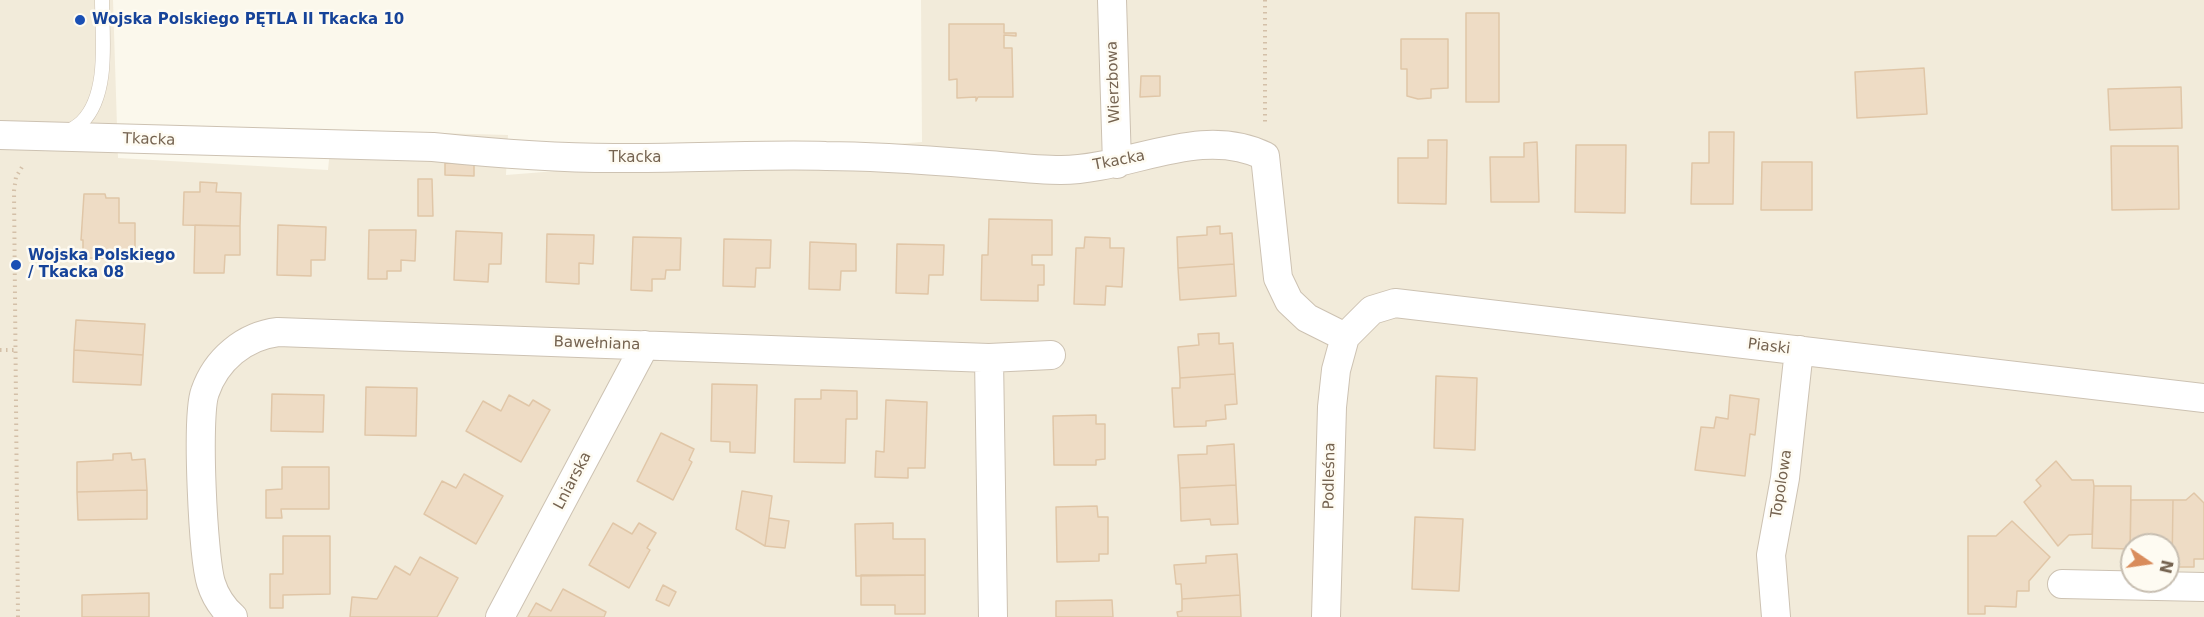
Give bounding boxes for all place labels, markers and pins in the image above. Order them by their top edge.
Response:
place label: Wojska Polskiego PĘTLA II Tkacka 10 [92,11,404,29]
marker: Wojska Polskiego PĘTLA II Tkacka 10 [73,13,87,27]
place label: Wojska Polskiego / Tkacka 08 [28,247,175,282]
marker: Wojska Polskiego / Tkacka 08 [9,258,23,272]

